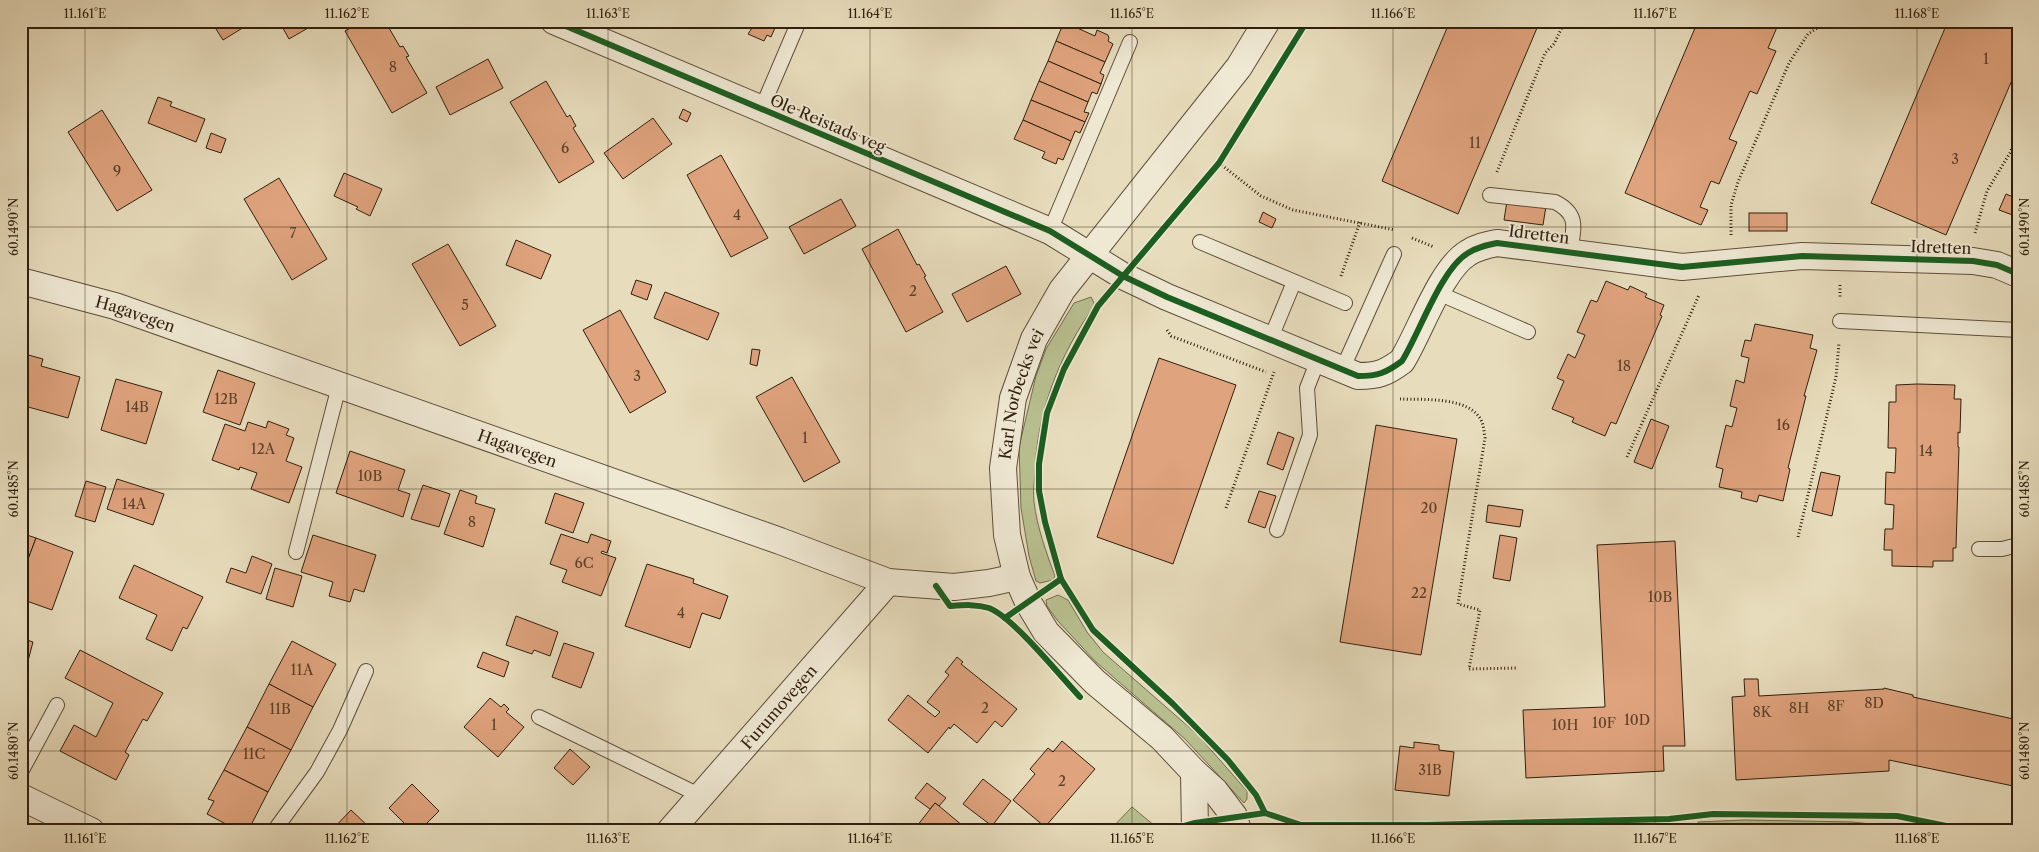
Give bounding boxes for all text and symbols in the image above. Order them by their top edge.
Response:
text: 11.161°E [64,6,106,21]
text: 11.162°E [325,6,369,21]
text: 11.163°E [586,6,630,21]
text: 11.164°E [848,6,892,21]
text: 11.165°E [1110,6,1154,21]
text: 11.166°E [1371,6,1415,21]
text: 11.167°E [1633,6,1677,21]
text: 11.168°E [1895,6,1939,21]
house number: 1 [1983,50,1989,68]
house number: 8 [389,58,397,76]
street label: Ole Reistads veg [767,90,889,157]
house number: 11 [1469,134,1481,152]
house number: 6 [561,139,569,157]
house number: 3 [1951,150,1959,168]
house number: 9 [113,162,121,180]
text: 60.1490°N [6,198,21,256]
text: 60.1490°N [2017,198,2032,256]
house number: 4 [733,206,741,224]
street label: Idretten [1507,220,1571,248]
house number: 7 [290,224,297,242]
street label: Idretten [1910,236,1972,258]
house number: 2 [909,282,917,300]
street label: Hagavegen [93,291,178,337]
house number: 5 [461,296,469,314]
street label: Karl Norbecks vei [994,325,1048,461]
house number: 18 [1617,357,1631,375]
house number: 3 [633,367,641,385]
house number: 12B [214,390,238,408]
house number: 14B [125,398,149,416]
house number: 16 [1776,416,1790,434]
street label: Hagavegen [475,425,560,471]
house number: 1 [802,429,808,447]
house number: 12A [251,440,276,458]
house number: 14 [1919,442,1933,460]
text: 60.1485°N [6,460,21,518]
text: 60.1485°N [2017,460,2032,518]
house number: 10B [358,467,382,485]
house number: 14A [122,495,147,513]
house number: 20 [1421,499,1438,517]
house number: 8 [468,513,476,531]
house number: 6C [575,554,594,572]
house number: 22 [1411,584,1427,602]
house number: 10B [1648,588,1672,606]
house number: 4 [677,604,685,622]
house number: 11A [291,661,314,679]
street label: Furumovegen [736,661,821,753]
house number: 8D [1864,694,1884,712]
house number: 8F [1827,697,1845,715]
house number: 2 [981,699,989,717]
house number: 8H [1789,699,1809,717]
house number: 11B [269,700,291,718]
house number: 8K [1752,703,1773,721]
house number: 10D [1624,711,1650,729]
house number: 10F [1592,714,1616,732]
house number: 1 [491,716,497,734]
house number: 10H [1552,716,1578,734]
text: 60.1480°N [6,722,21,780]
text: 60.1480°N [2017,722,2032,780]
house number: 11C [243,745,265,763]
house number: 31B [1418,761,1442,779]
house number: 2 [1058,772,1066,790]
text: 11.161°E [64,831,106,846]
text: 11.162°E [325,831,369,846]
text: 11.163°E [586,831,630,846]
text: 11.164°E [848,831,892,846]
text: 11.165°E [1110,831,1154,846]
text: 11.166°E [1371,831,1415,846]
text: 11.167°E [1633,831,1677,846]
text: 11.168°E [1895,831,1939,846]

